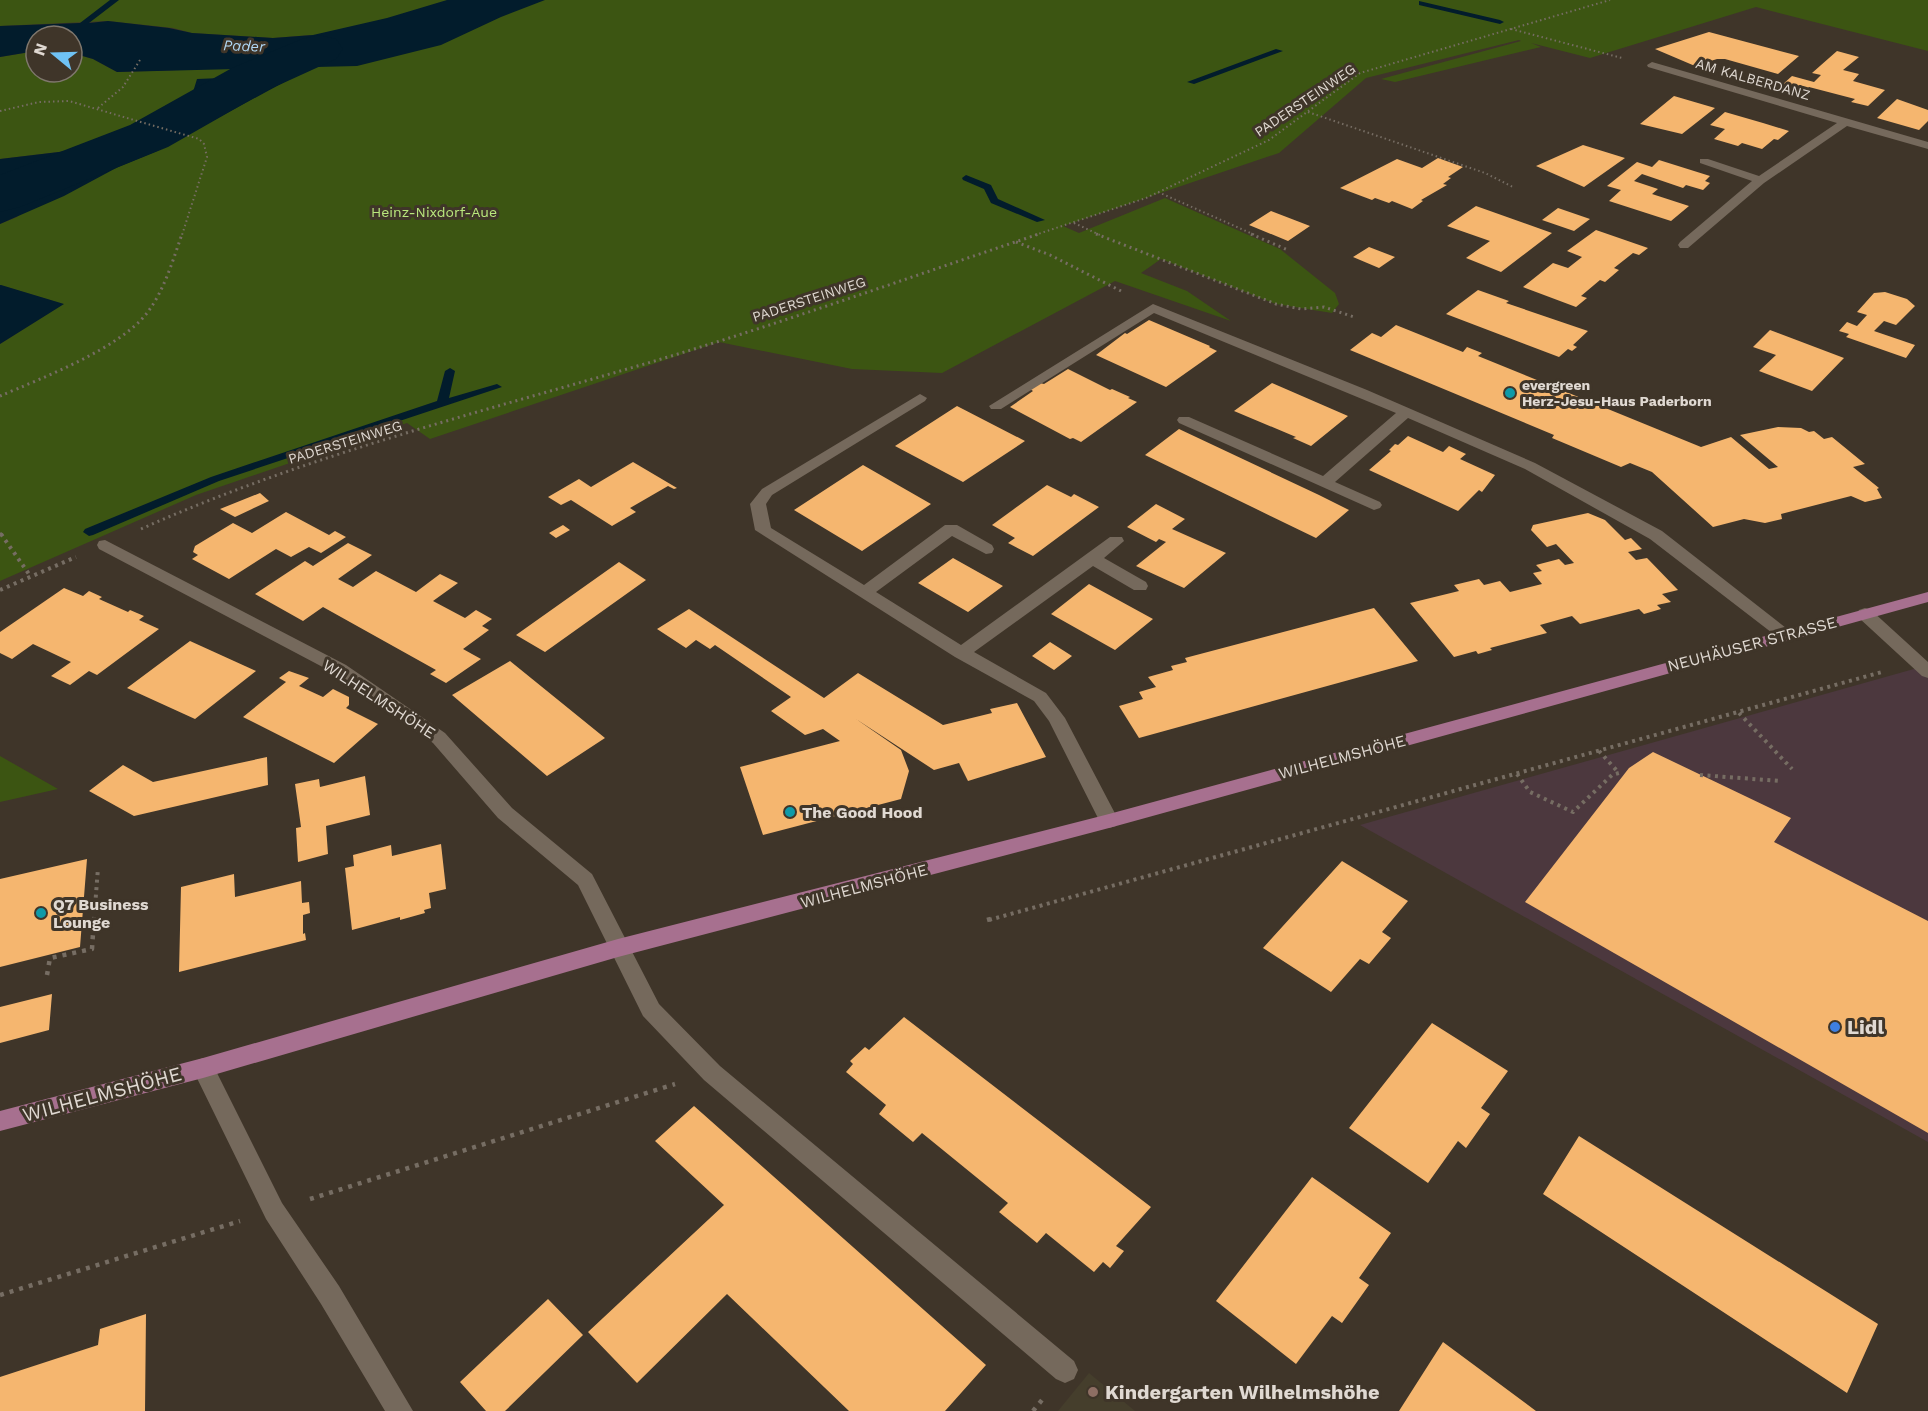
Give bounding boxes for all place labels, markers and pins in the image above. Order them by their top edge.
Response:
place label: evergreen Herz-Jesu-Haus Paderborn [1522,377,1712,409]
marker: evergreen Herz-Jesu-Haus Paderborn [1503,386,1517,400]
place label: The Good Hood [802,803,922,822]
marker: The Good Hood [783,805,797,819]
place label: Q7 Business Lounge [53,895,149,932]
marker: Q7 Business Lounge [34,906,48,920]
place label: Lidl [1847,1015,1884,1039]
marker: Lidl [1828,1020,1842,1034]
place label: Kindergarten Wilhelmshöhe [1105,1380,1379,1404]
marker: Kindergarten Wilhelmshöhe [1086,1385,1100,1399]

